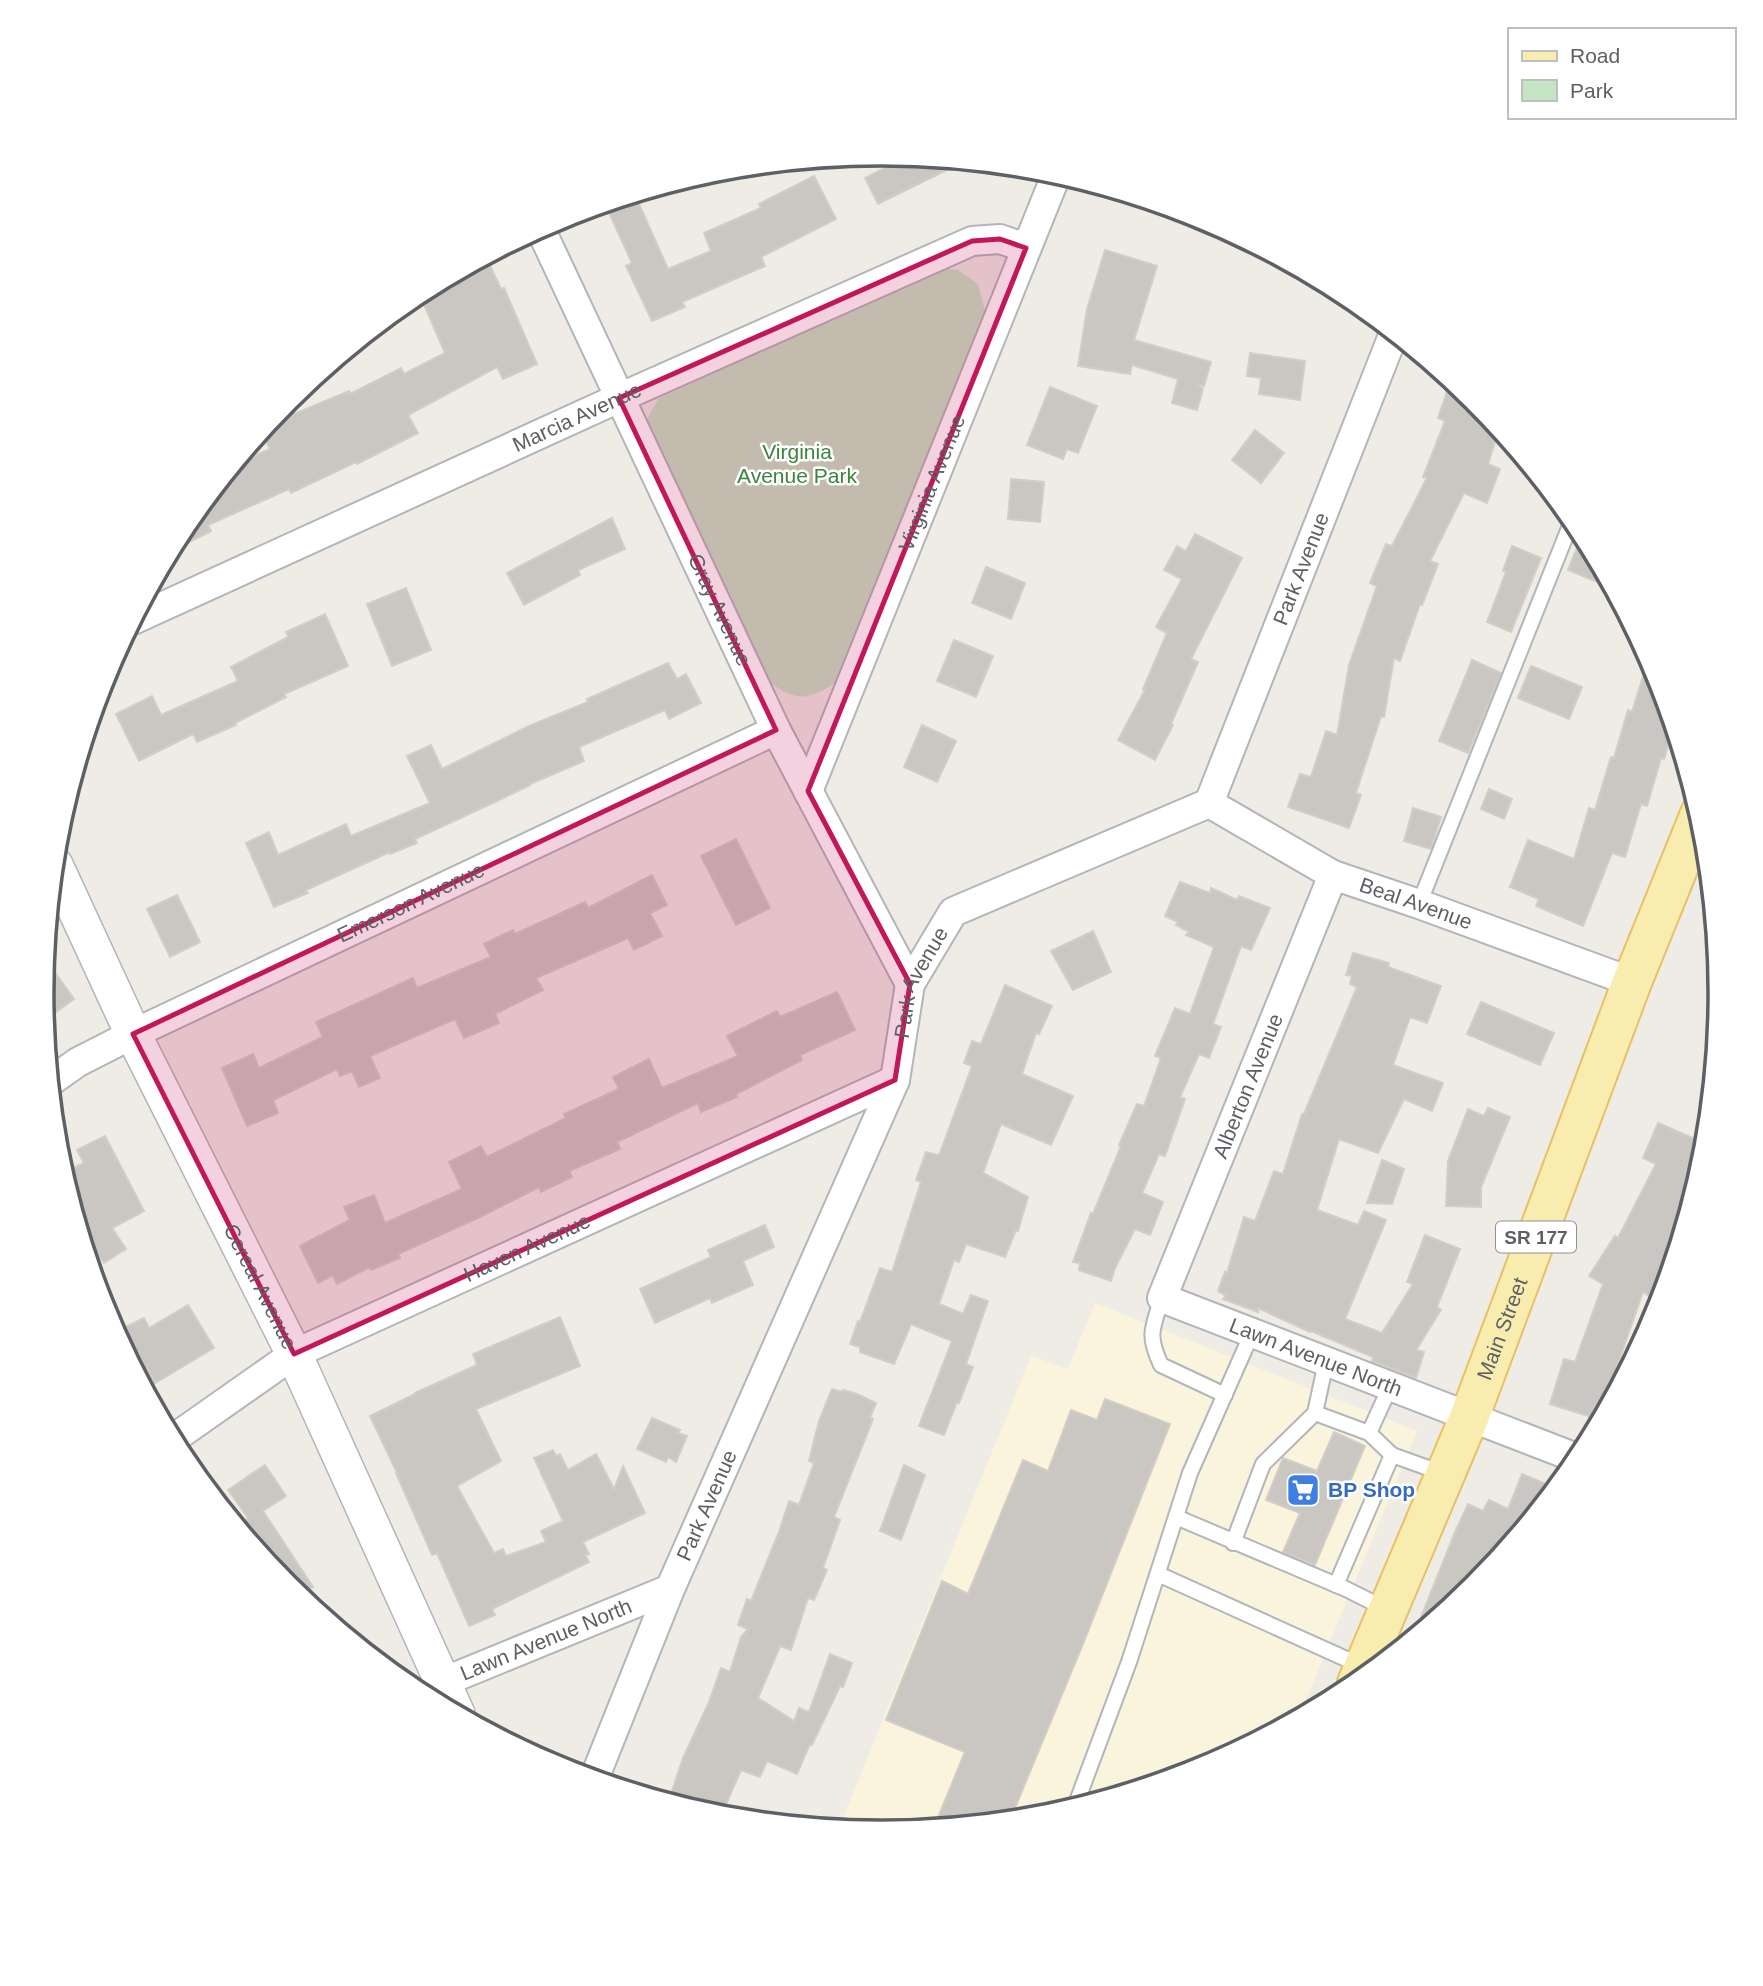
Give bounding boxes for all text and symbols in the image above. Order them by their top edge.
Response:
legend [1508,28,1735,119]
text: Road [1570,44,1620,67]
text: Park [1570,79,1614,102]
street label: Marcia Avenue [509,378,644,456]
street label: Virginia Avenue [894,411,969,555]
park label: Virginia Avenue Park [737,440,857,487]
street label: Park Avenue [1268,509,1333,628]
street label: Gray Avenue [684,550,756,669]
street label: Emerson Avenue [333,858,488,947]
street label: Beal Avenue [1357,873,1475,933]
street label: Park Avenue [890,923,952,1040]
street label: Alberton Avenue [1208,1010,1287,1161]
street label: Haven Avenue [460,1209,594,1286]
street label: Cereal Avenue [219,1220,302,1353]
road number: SR 177 [1496,1222,1576,1252]
street label: Main Street [1472,1274,1532,1383]
street label: Lawn Avenue North [1226,1313,1405,1401]
street label: Park Avenue [672,1446,741,1564]
supermarket icon: BP Shop [1284,1471,1322,1509]
place label: BP Shop [1328,1478,1415,1501]
street label: Lawn Avenue North [457,1594,635,1685]

